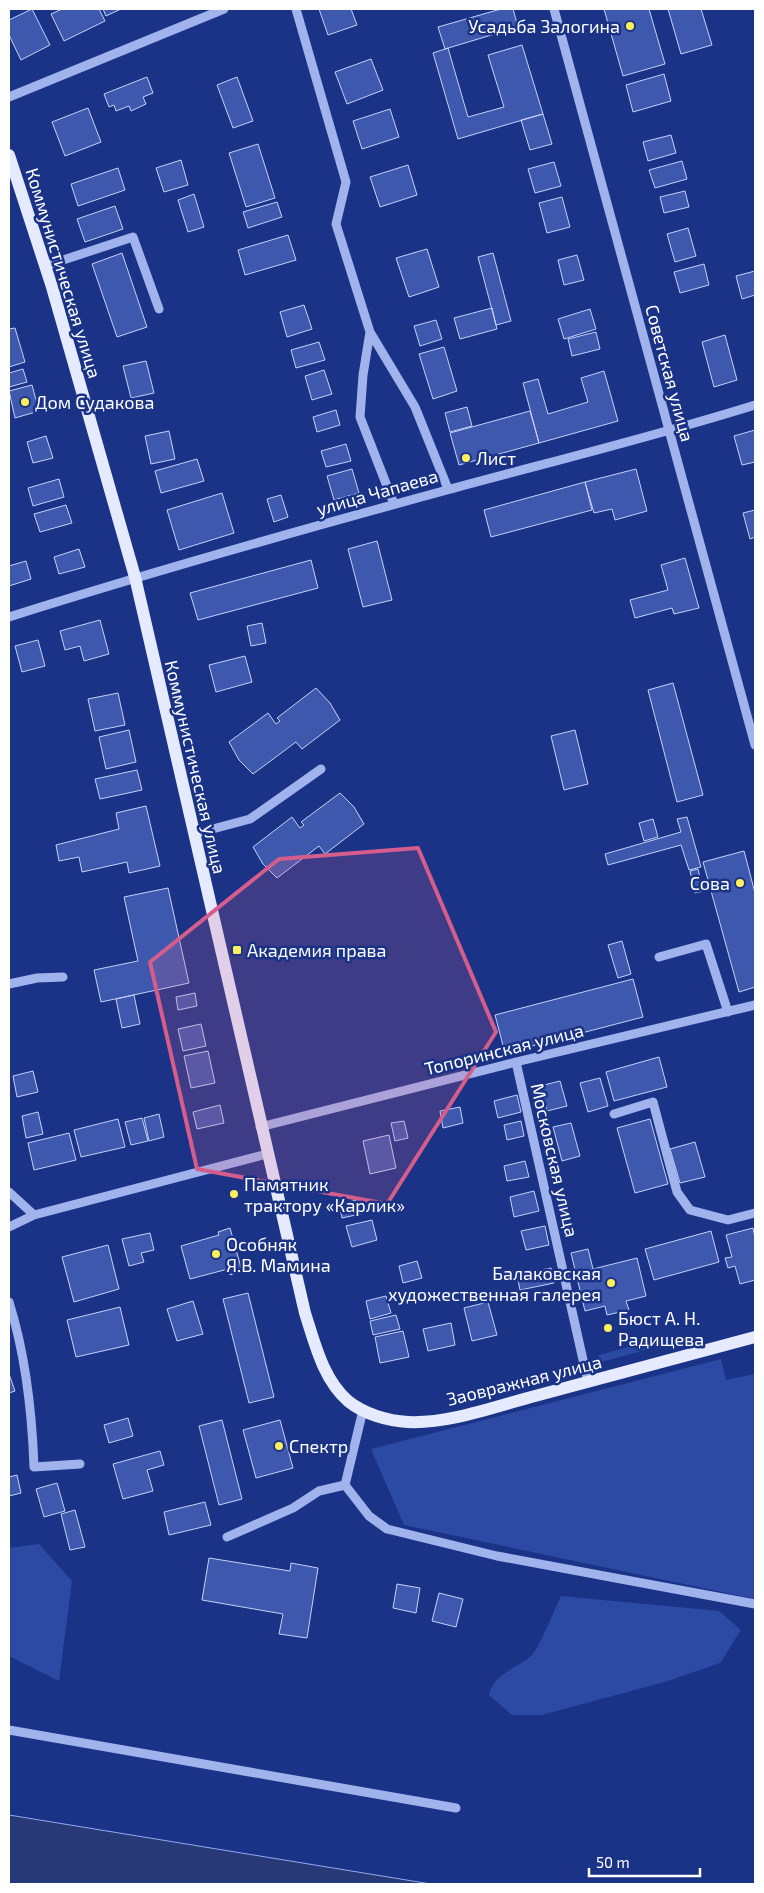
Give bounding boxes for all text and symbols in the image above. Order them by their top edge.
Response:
place label: Усадьба Залогина [468,15,620,37]
marker: Усадьба Залогина [624,20,636,32]
street label: Коммунистическая улица [22,165,106,381]
street label: Советская улица [641,302,699,444]
place label: Дом Судакова [35,391,154,413]
marker: Дом Судакова [19,396,31,408]
place label: Лист [476,447,516,469]
marker: Лист [460,452,472,464]
street label: улица Чапаева [314,464,440,520]
street label: Коммунистическая улица [161,658,231,876]
place label: Сова [690,872,730,894]
marker: Сова [734,877,746,889]
place label: Академия права [247,939,387,961]
marker: Академия права [231,944,243,956]
street label: Топоринская улица [422,1019,586,1079]
street label: Московская улица [527,1081,583,1239]
place label: Памятник трактору «Карлик» [244,1173,405,1216]
marker: Памятник трактору «Карлик» [228,1188,240,1200]
place label: Особняк Я.В. Мамина [226,1233,331,1276]
marker: Особняк Я.В. Мамина [210,1248,222,1260]
place label: Балаковская художественная галерея [388,1262,601,1305]
marker: Балаковская художественная галерея [605,1277,617,1289]
place label: Бюст А. Н. Радищева [618,1307,704,1350]
marker: Бюст А. Н. Радищева [602,1322,614,1334]
street label: Заовражная улица [444,1350,604,1410]
place label: Спектр [289,1435,348,1457]
marker: Спектр [273,1440,285,1452]
scale bar [589,1846,700,1878]
text: 50 m [596,1853,630,1871]

